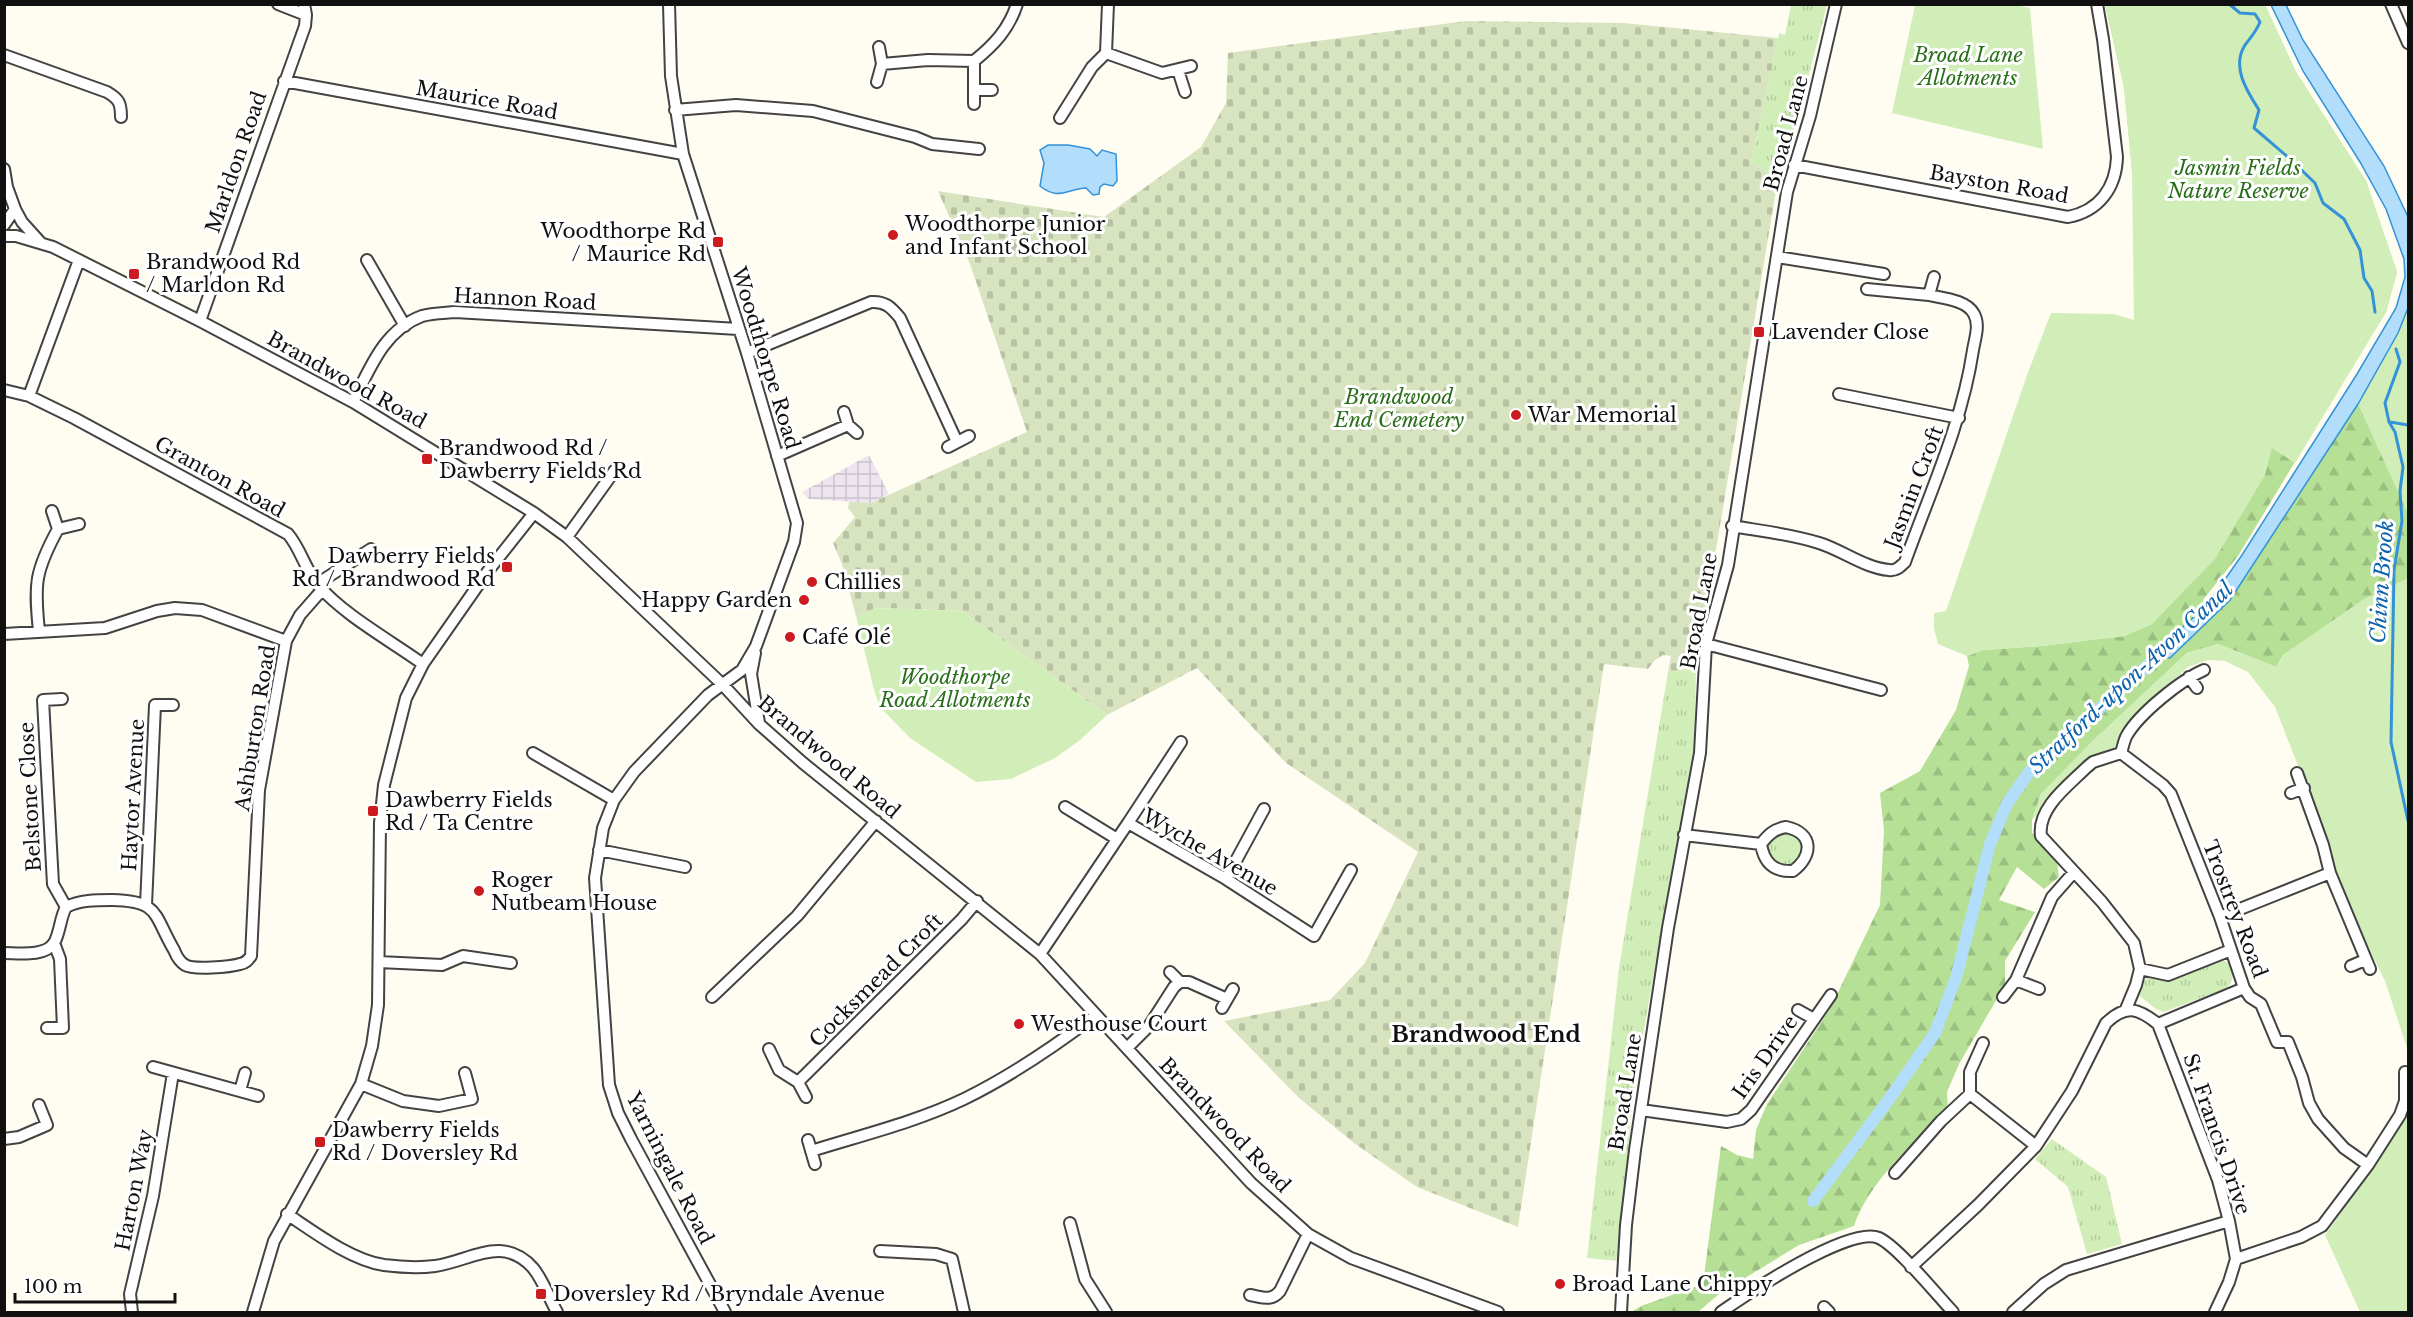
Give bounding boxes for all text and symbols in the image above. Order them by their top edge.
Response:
park label: Broad Lane Allotments [1912,43,2023,90]
street label: Broad Lane [1759,72,1813,194]
street label: Maurice Road [414,76,560,124]
street label: Marldon Road [201,88,271,236]
park label: Jasmin Fields Nature Reserve [2166,156,2309,203]
street label: Bayston Road [1928,160,2070,208]
place label: Woodthorpe Junior and Infant School [904,212,1106,259]
place label: Woodthorpe Rd / Maurice Rd [540,219,706,266]
marker: Woodthorpe Junior and Infant School [886,228,900,242]
marker: Woodthorpe Rd / Maurice Rd [711,235,725,249]
place label: Brandwood Rd / Marldon Rd [146,250,300,297]
street label: Woodthorpe Road [727,263,805,452]
marker: Brandwood Rd / Marldon Rd [127,267,141,281]
street label: Hannon Road [453,283,597,315]
place label: Lavender Close [1771,320,1929,344]
marker: Lavender Close [1752,325,1766,339]
street label: Brandwood Road [263,326,431,434]
park label: Brandwood End Cemetery [1333,385,1465,432]
place label: War Memorial [1527,403,1677,427]
marker: War Memorial [1509,408,1523,422]
street label: Jasmin Croft [1879,422,1949,555]
street label: Granton Road [151,431,289,523]
place label: Brandwood Rd / Dawberry Fields Rd [439,436,641,483]
marker: Brandwood Rd / Dawberry Fields Rd [420,452,434,466]
water label: Chinn Brook [2365,520,2399,644]
place label: Dawberry Fields Rd / Brandwood Rd [292,544,495,591]
street label: Broad Lane [1676,550,1722,672]
marker: Dawberry Fields Rd / Brandwood Rd [500,560,514,574]
place label: Chillies [824,570,901,594]
marker: Chillies [805,575,819,589]
water label: Stratford-upon-Avon Canal [2023,576,2239,780]
place label: Happy Garden [641,588,792,612]
marker: Happy Garden [797,593,811,607]
place label: Café Olé [802,625,891,649]
marker: Café Olé [783,630,797,644]
street label: Ashburton Road [230,643,280,814]
park label: Woodthorpe Road Allotments [878,665,1031,712]
street label: Brandwood Road [753,690,905,824]
street label: Haytor Avenue [117,718,149,872]
street label: Belstone Close [14,721,46,873]
place label: Dawberry Fields Rd / Ta Centre [385,788,553,835]
street label: Wyche Avenue [1137,803,1282,900]
marker: Dawberry Fields Rd / Ta Centre [366,804,380,818]
street label: Trostrey Road [2198,837,2272,981]
place label: Roger Nutbeam House [491,868,657,915]
marker: Roger Nutbeam House [472,884,486,898]
street label: Cocksmead Croft [804,908,948,1052]
street label: Iris Drive [1727,1011,1803,1103]
place label: Westhouse Court [1030,1012,1208,1036]
marker: Westhouse Court [1012,1017,1026,1031]
district label: Brandwood End [1391,1021,1581,1048]
street label: Broad Lane [1604,1031,1646,1153]
street label: St. Francis Drive [2178,1050,2256,1218]
street label: Brandwood Road [1154,1052,1296,1198]
street label: Yarningale Road [621,1087,719,1248]
place label: Dawberry Fields Rd / Doversley Rd [332,1118,518,1165]
street label: Harton Way [110,1127,158,1253]
marker: Dawberry Fields Rd / Doversley Rd [313,1135,327,1149]
scale bar [15,1266,176,1304]
place label: Broad Lane Chippy [1572,1272,1773,1296]
text: 100 m [24,1276,82,1298]
marker: Broad Lane Chippy [1553,1277,1567,1291]
place label: Doversley Rd / Bryndale Avenue [553,1282,885,1306]
marker: Doversley Rd / Bryndale Avenue [534,1287,548,1301]

